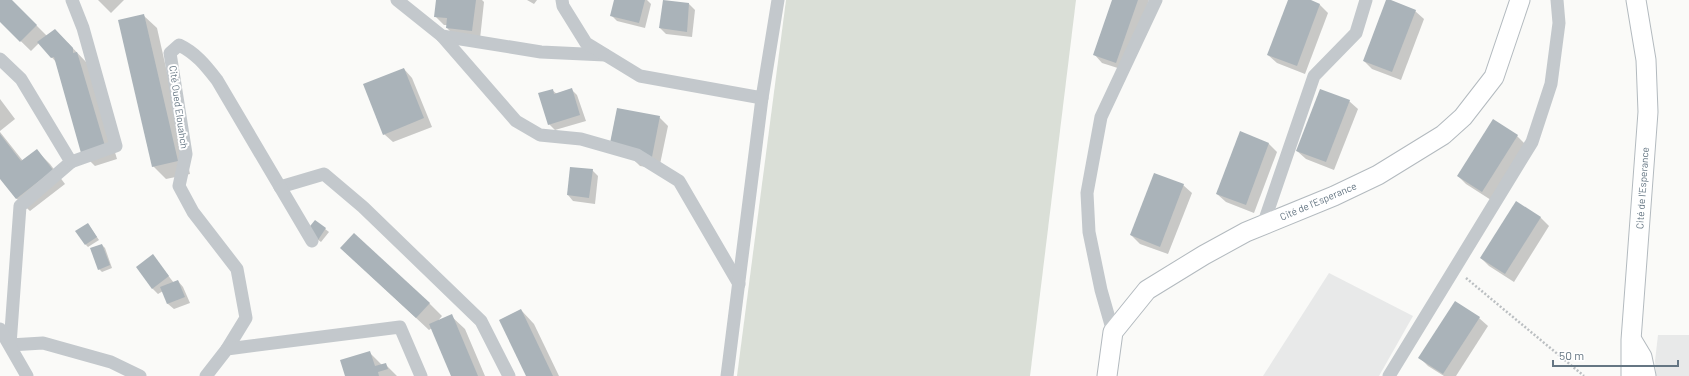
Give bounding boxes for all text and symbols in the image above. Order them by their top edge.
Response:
street label: Cité Oued Elouahch [167,65,191,149]
street label: Cité de l'Esperance [1633,147,1651,229]
street label: Cité de l'Esperance [1278,179,1358,223]
scale bar [1553,342,1678,368]
text: 50 m [1559,348,1584,362]

